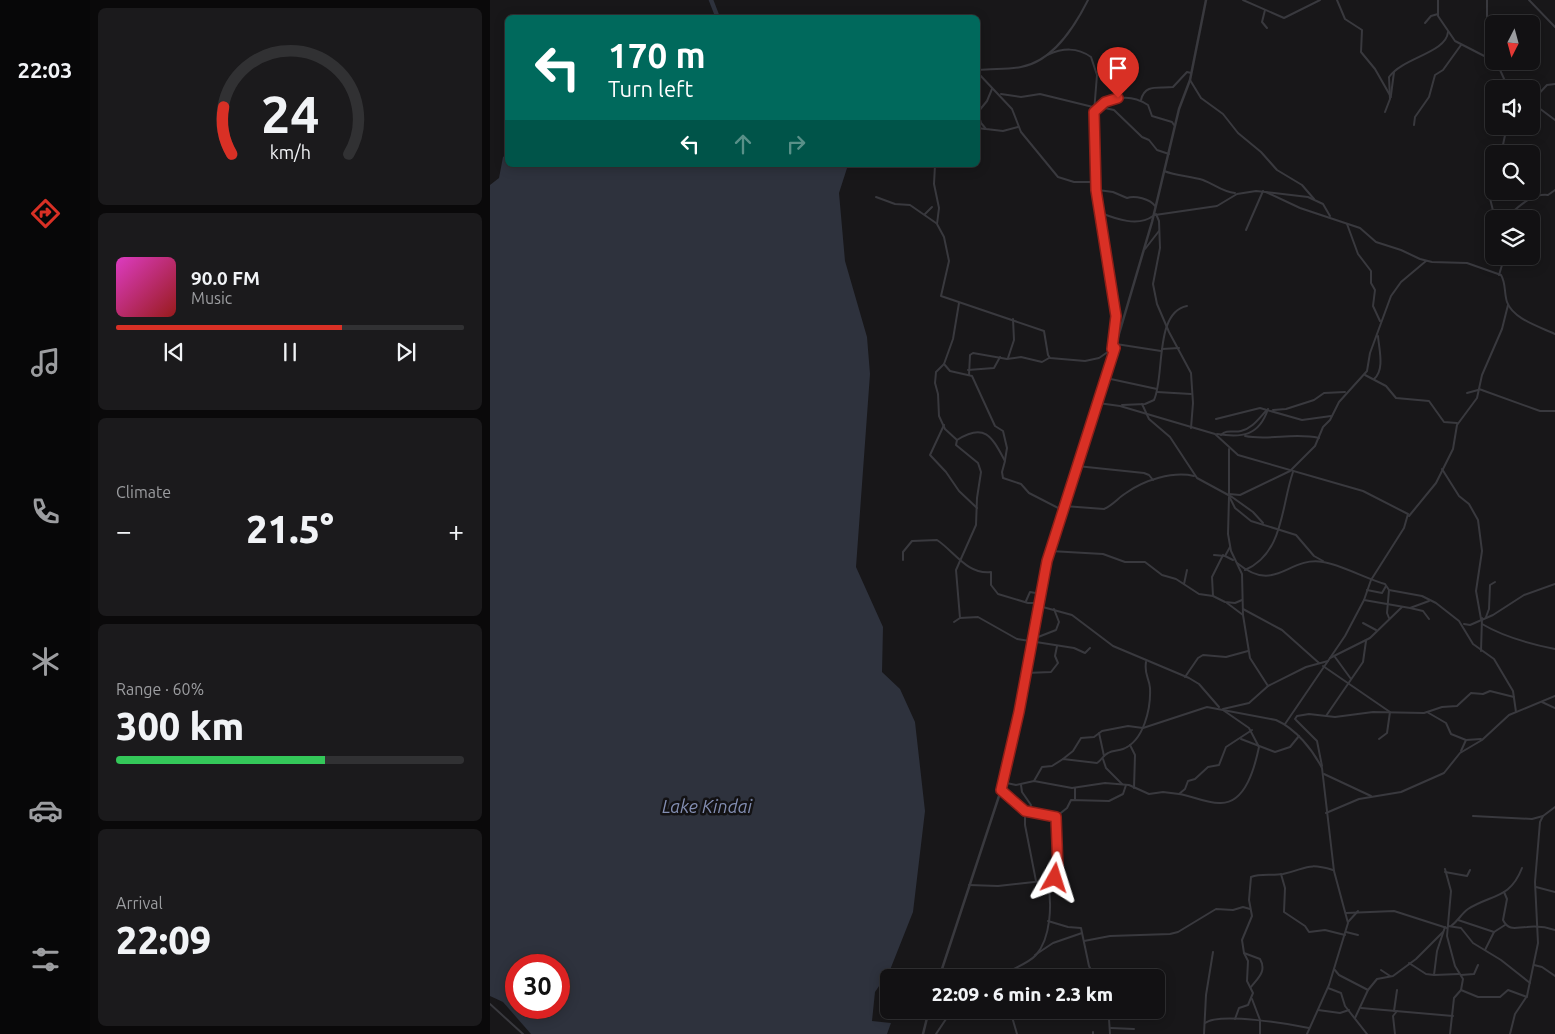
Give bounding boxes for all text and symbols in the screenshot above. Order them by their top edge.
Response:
north arrow [1485,15,1540,70]
map controls [1485,15,1540,265]
icon: left [525,35,590,100]
text: 170 m [608,35,706,75]
pin [1097,47,1139,98]
icon: arrive [1104,54,1132,82]
text: 22:03 [17,57,73,82]
text: Turn left [608,76,693,101]
button: sound [1485,80,1540,135]
text: 24 [261,85,319,143]
icon: left [676,130,704,158]
icon: ahead [729,130,757,158]
icon: right [782,130,810,158]
text: km/h [269,142,311,162]
button: search [1485,145,1540,200]
icon: directions [28,196,63,231]
button: layers [1485,210,1540,265]
text: 90.0 FM [191,267,260,289]
text: Music [191,289,232,307]
icon: previous [160,338,188,366]
icon: pause [276,338,304,366]
icon: next [392,338,420,366]
icon: music [28,345,63,380]
text: Climate [116,483,171,501]
icon: phone [28,494,63,529]
text: 21.5° [246,508,334,550]
text: − [116,515,132,546]
text: + [448,515,464,546]
icon: climate [28,644,63,679]
text: Range · 60% [116,680,204,698]
text: 300 km [116,705,244,747]
icon: car [28,793,63,828]
water label: Lake Kindai [662,796,752,816]
position arrow [1028,851,1080,903]
text: Arrival [116,894,163,912]
text: 22:09 [116,919,211,961]
icon: filters [28,942,63,977]
speed limit sign: 30 [505,954,570,1019]
text: 22:09 · 6 min · 2.3 km [932,983,1113,1005]

